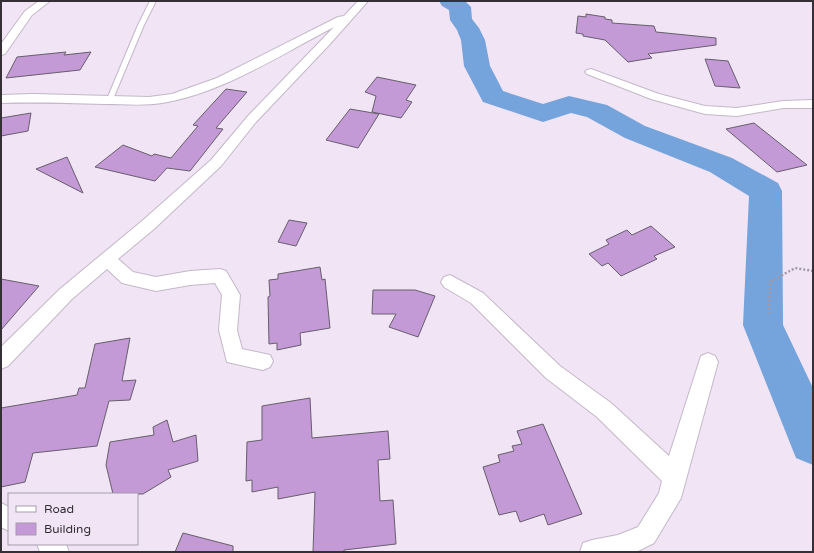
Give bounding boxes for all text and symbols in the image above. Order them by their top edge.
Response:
legend [8,493,138,545]
text: Road [44,502,74,516]
text: Building [44,522,91,536]

